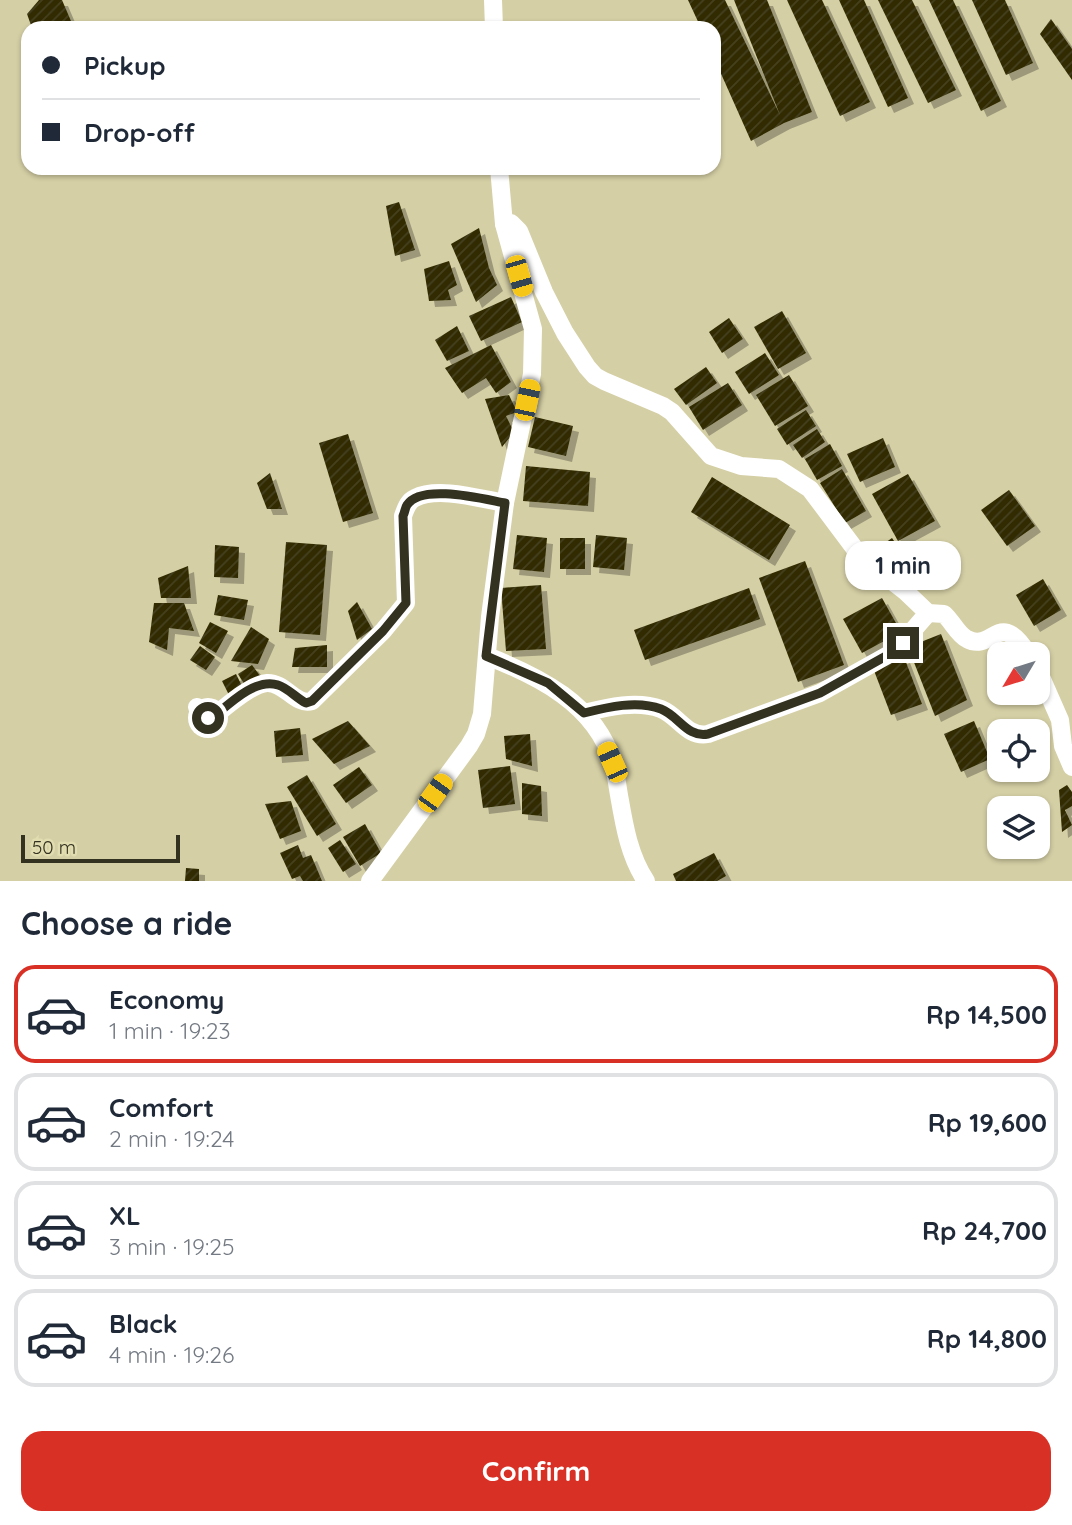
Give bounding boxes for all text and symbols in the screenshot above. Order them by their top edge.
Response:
text: Pickup [84,49,166,82]
text: Drop-off [84,116,195,149]
car [504,253,535,299]
car [513,377,542,423]
callout: 1 min [845,542,961,590]
text: 1 min [875,551,931,580]
route end [887,627,919,659]
north arrow [987,642,1050,705]
map controls [987,642,1050,859]
route start [192,702,224,734]
button: locate [987,719,1050,782]
car [594,739,631,785]
car [415,770,456,816]
button: layers [987,796,1050,859]
scale bar [21,832,180,864]
text: 50 m [32,835,76,859]
text: Choose a ride [21,903,233,943]
icon: car [25,983,88,1046]
text: Economy [109,983,224,1016]
text: Rp 14,500 [926,998,1047,1031]
text: 1 min · 19:23 [109,1016,230,1045]
icon: car [25,1091,88,1154]
text: Comfort [109,1091,214,1124]
text: Rp 19,600 [928,1106,1047,1139]
text: 2 min · 19:24 [109,1124,234,1153]
icon: car [25,1199,88,1262]
text: XL [109,1199,141,1232]
text: Rp 24,700 [922,1214,1047,1247]
text: 3 min · 19:25 [109,1232,235,1261]
icon: car [25,1307,88,1370]
text: Black [109,1307,178,1340]
text: Rp 14,800 [927,1322,1047,1355]
text: 4 min · 19:26 [109,1340,234,1369]
button: Confirm [21,1431,1051,1511]

